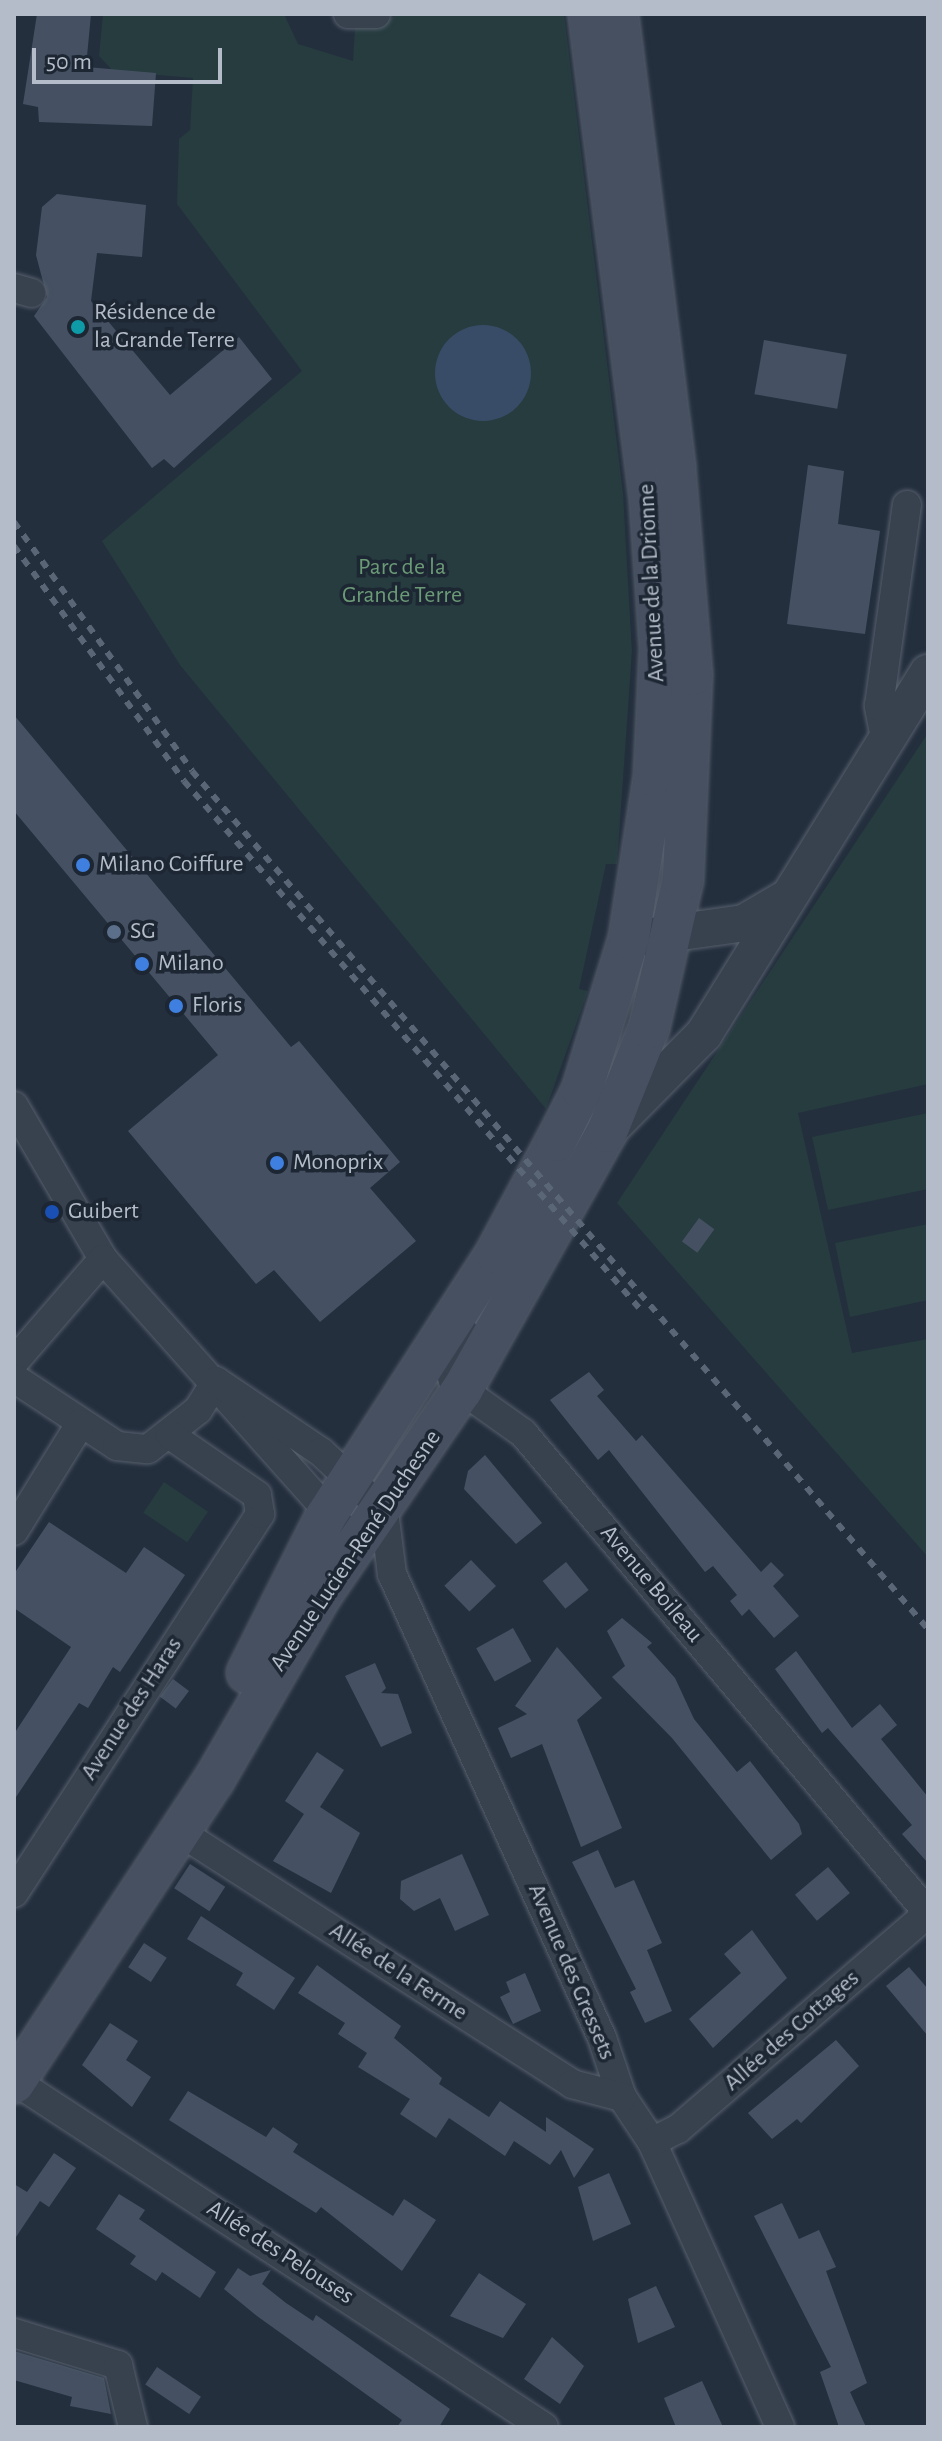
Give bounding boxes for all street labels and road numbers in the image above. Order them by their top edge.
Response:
street label: Avenue de la Drionne [632,483,672,683]
street label: Avenue Lucien-René Duchesne [264,1425,448,1677]
street label: Avenue Boileau [594,1519,708,1649]
street label: Avenue des Haras [75,1632,189,1786]
street label: Avenue des Gressets [521,1880,621,2064]
street label: Allée de la Ferme [324,1917,472,2027]
street label: Allée des Cottages [718,1964,866,2098]
street label: Allée des Pelouses [201,2195,359,2311]

